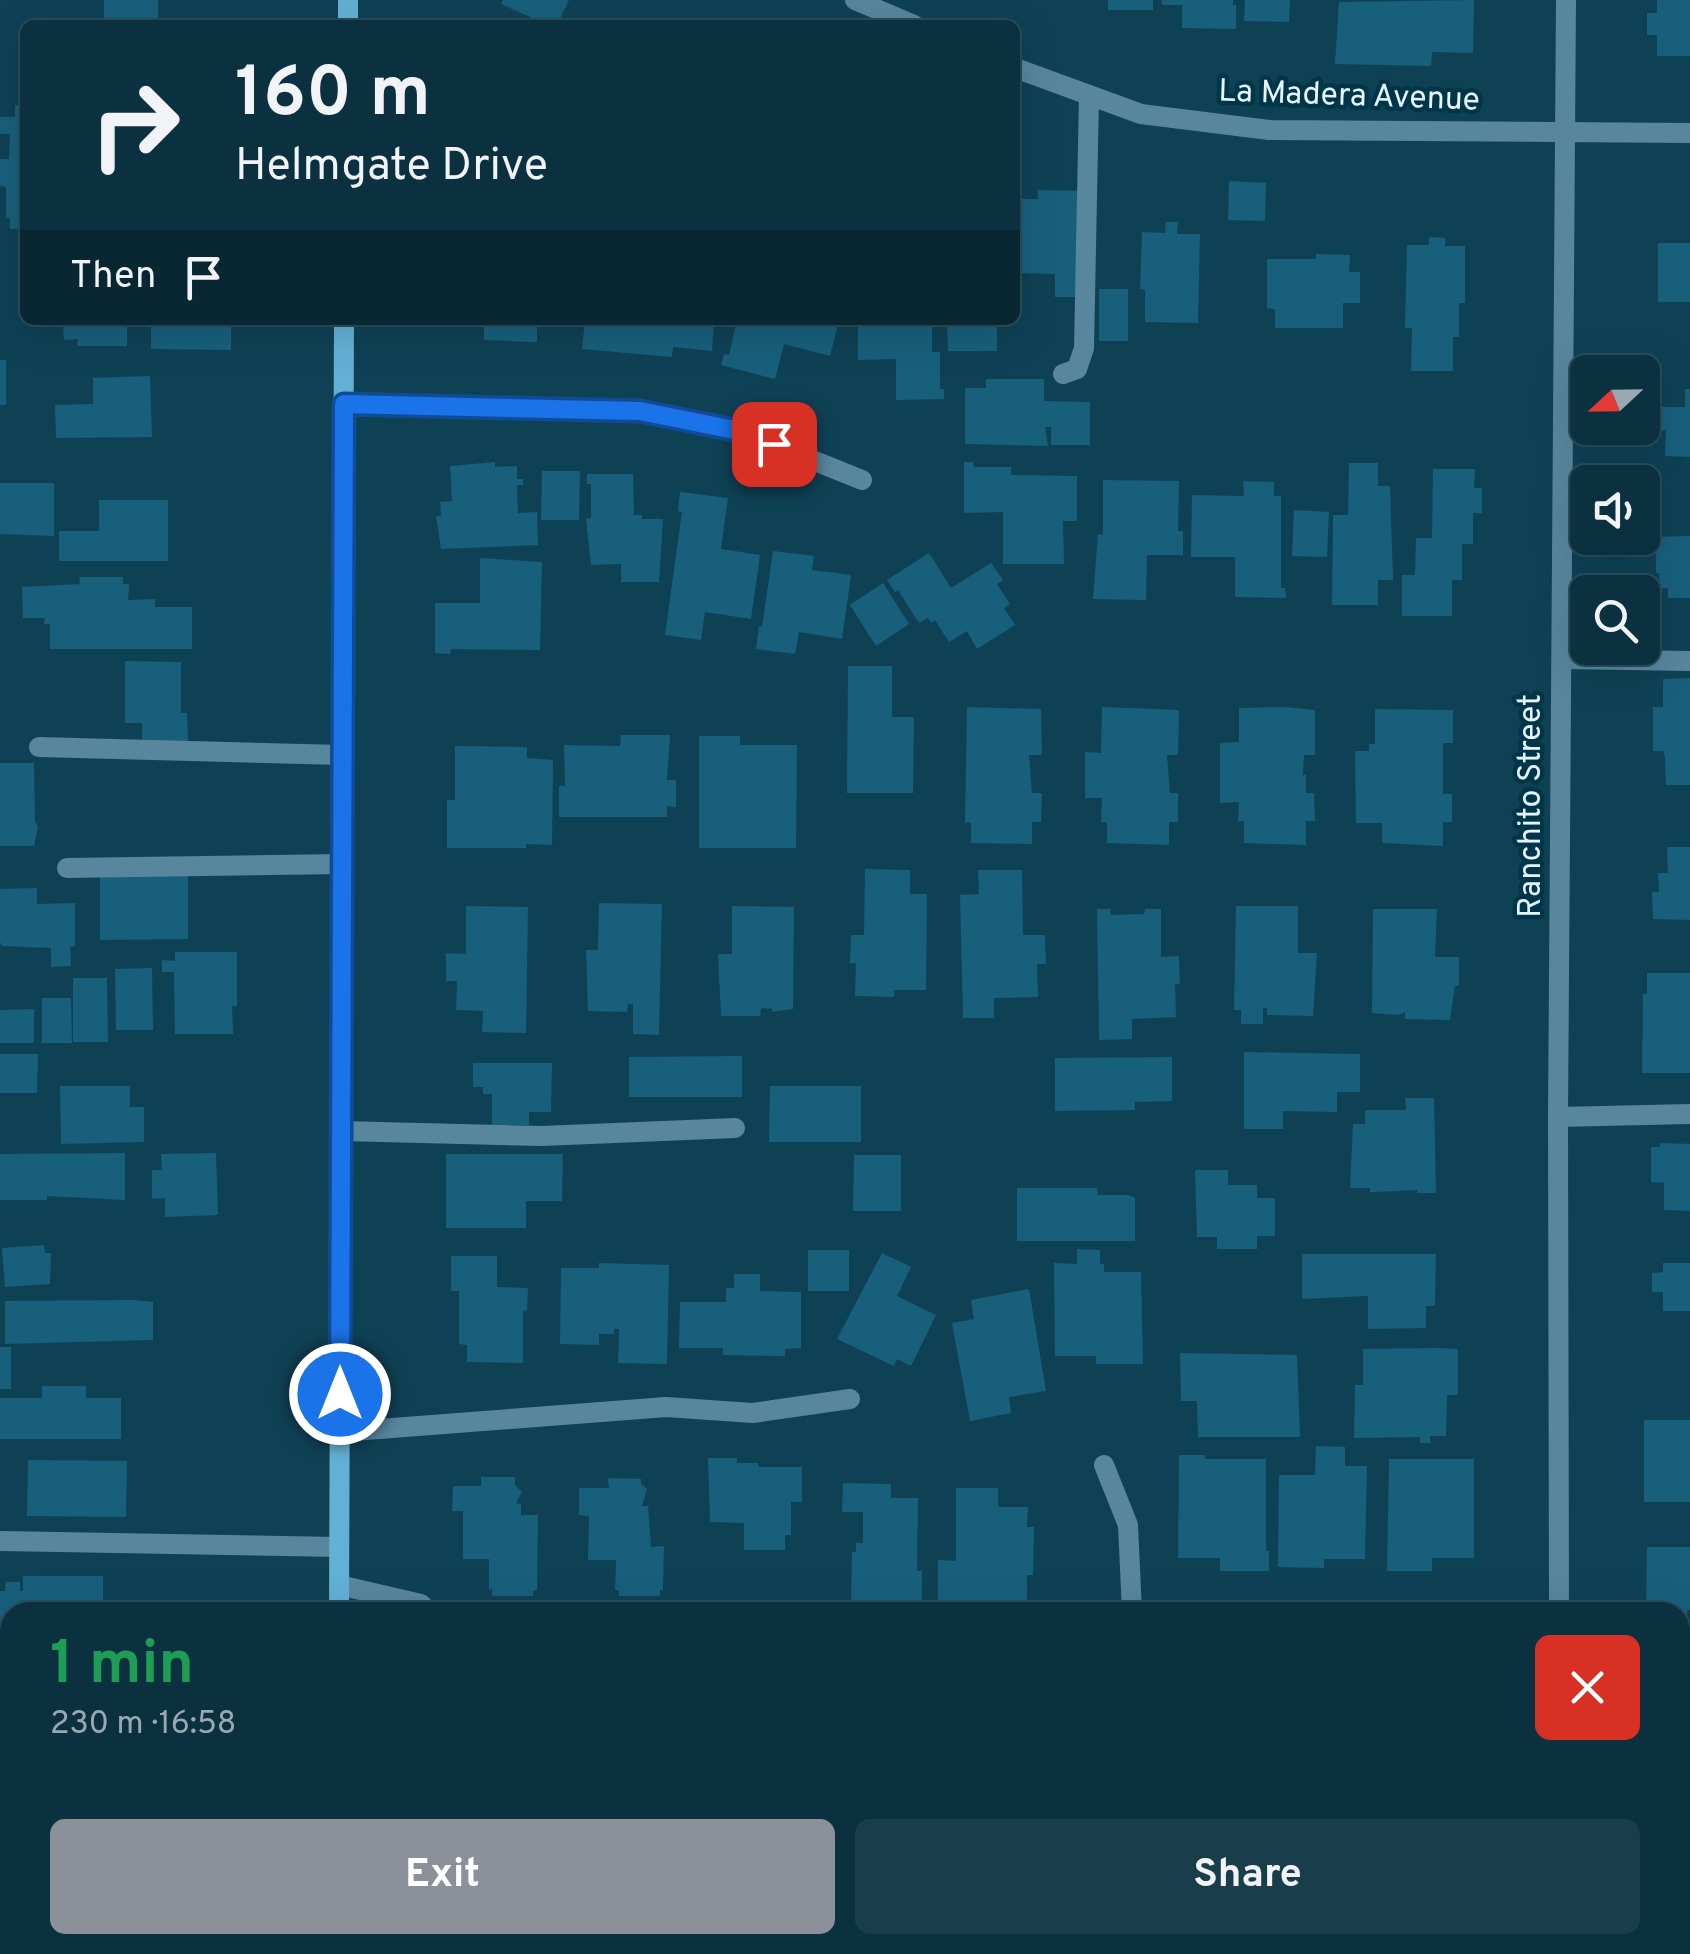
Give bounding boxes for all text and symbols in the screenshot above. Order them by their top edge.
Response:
text: 160 m [235,52,431,141]
icon: right [70,60,200,190]
street label: La Madera Avenue [1218,72,1480,122]
text: Helmgate Drive [235,139,548,196]
icon: arrive [176,250,231,305]
text: Then [70,253,156,302]
north arrow [1570,355,1660,445]
map controls [1570,355,1660,665]
pin [732,402,817,487]
icon: arrive [747,417,802,472]
button: sound [1570,465,1660,555]
button: search [1570,575,1660,665]
street label: Ranchito Street [1512,694,1552,918]
position arrow [288,1342,392,1446]
text: 1 min [50,1629,194,1705]
button: close [1535,1635,1640,1740]
text: 230 m · 16:58 [50,1705,236,1745]
button: Exit [50,1819,835,1934]
button: Share [855,1819,1640,1934]

